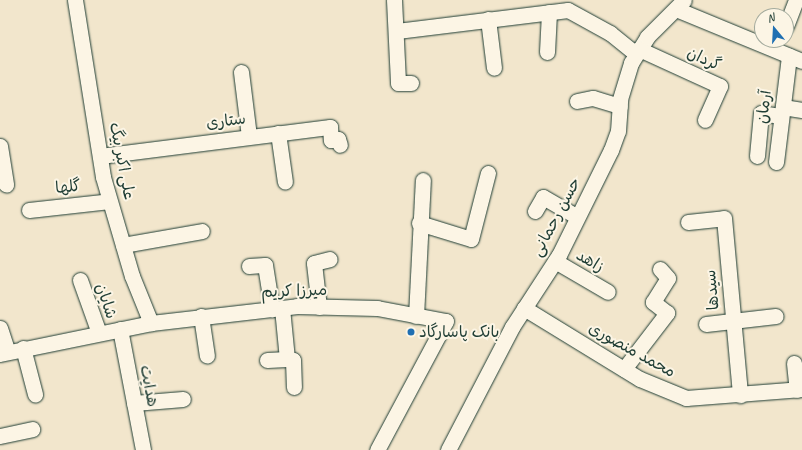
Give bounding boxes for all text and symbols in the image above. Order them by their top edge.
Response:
north arrow [754,8,794,48]
text: N [765,10,776,25]
street label: گردان [684,43,724,75]
street label: آرمان [752,89,776,125]
street label: ستاری [205,109,247,133]
street label: علی اکبر بیگ [105,121,139,201]
street label: حسن رحمانی [527,174,585,260]
street label: گلها [54,176,82,198]
street label: زاهد [573,245,607,277]
street label: سیدها [701,269,723,311]
street label: میرزا کریم [261,280,327,302]
street label: شایان [91,281,121,321]
street label: محمد منصوری [585,318,679,382]
place label: بانک پاسارگاد [419,322,499,342]
marker: بانک پاسارگاد [406,327,416,337]
street label: هدایت [136,363,162,409]

